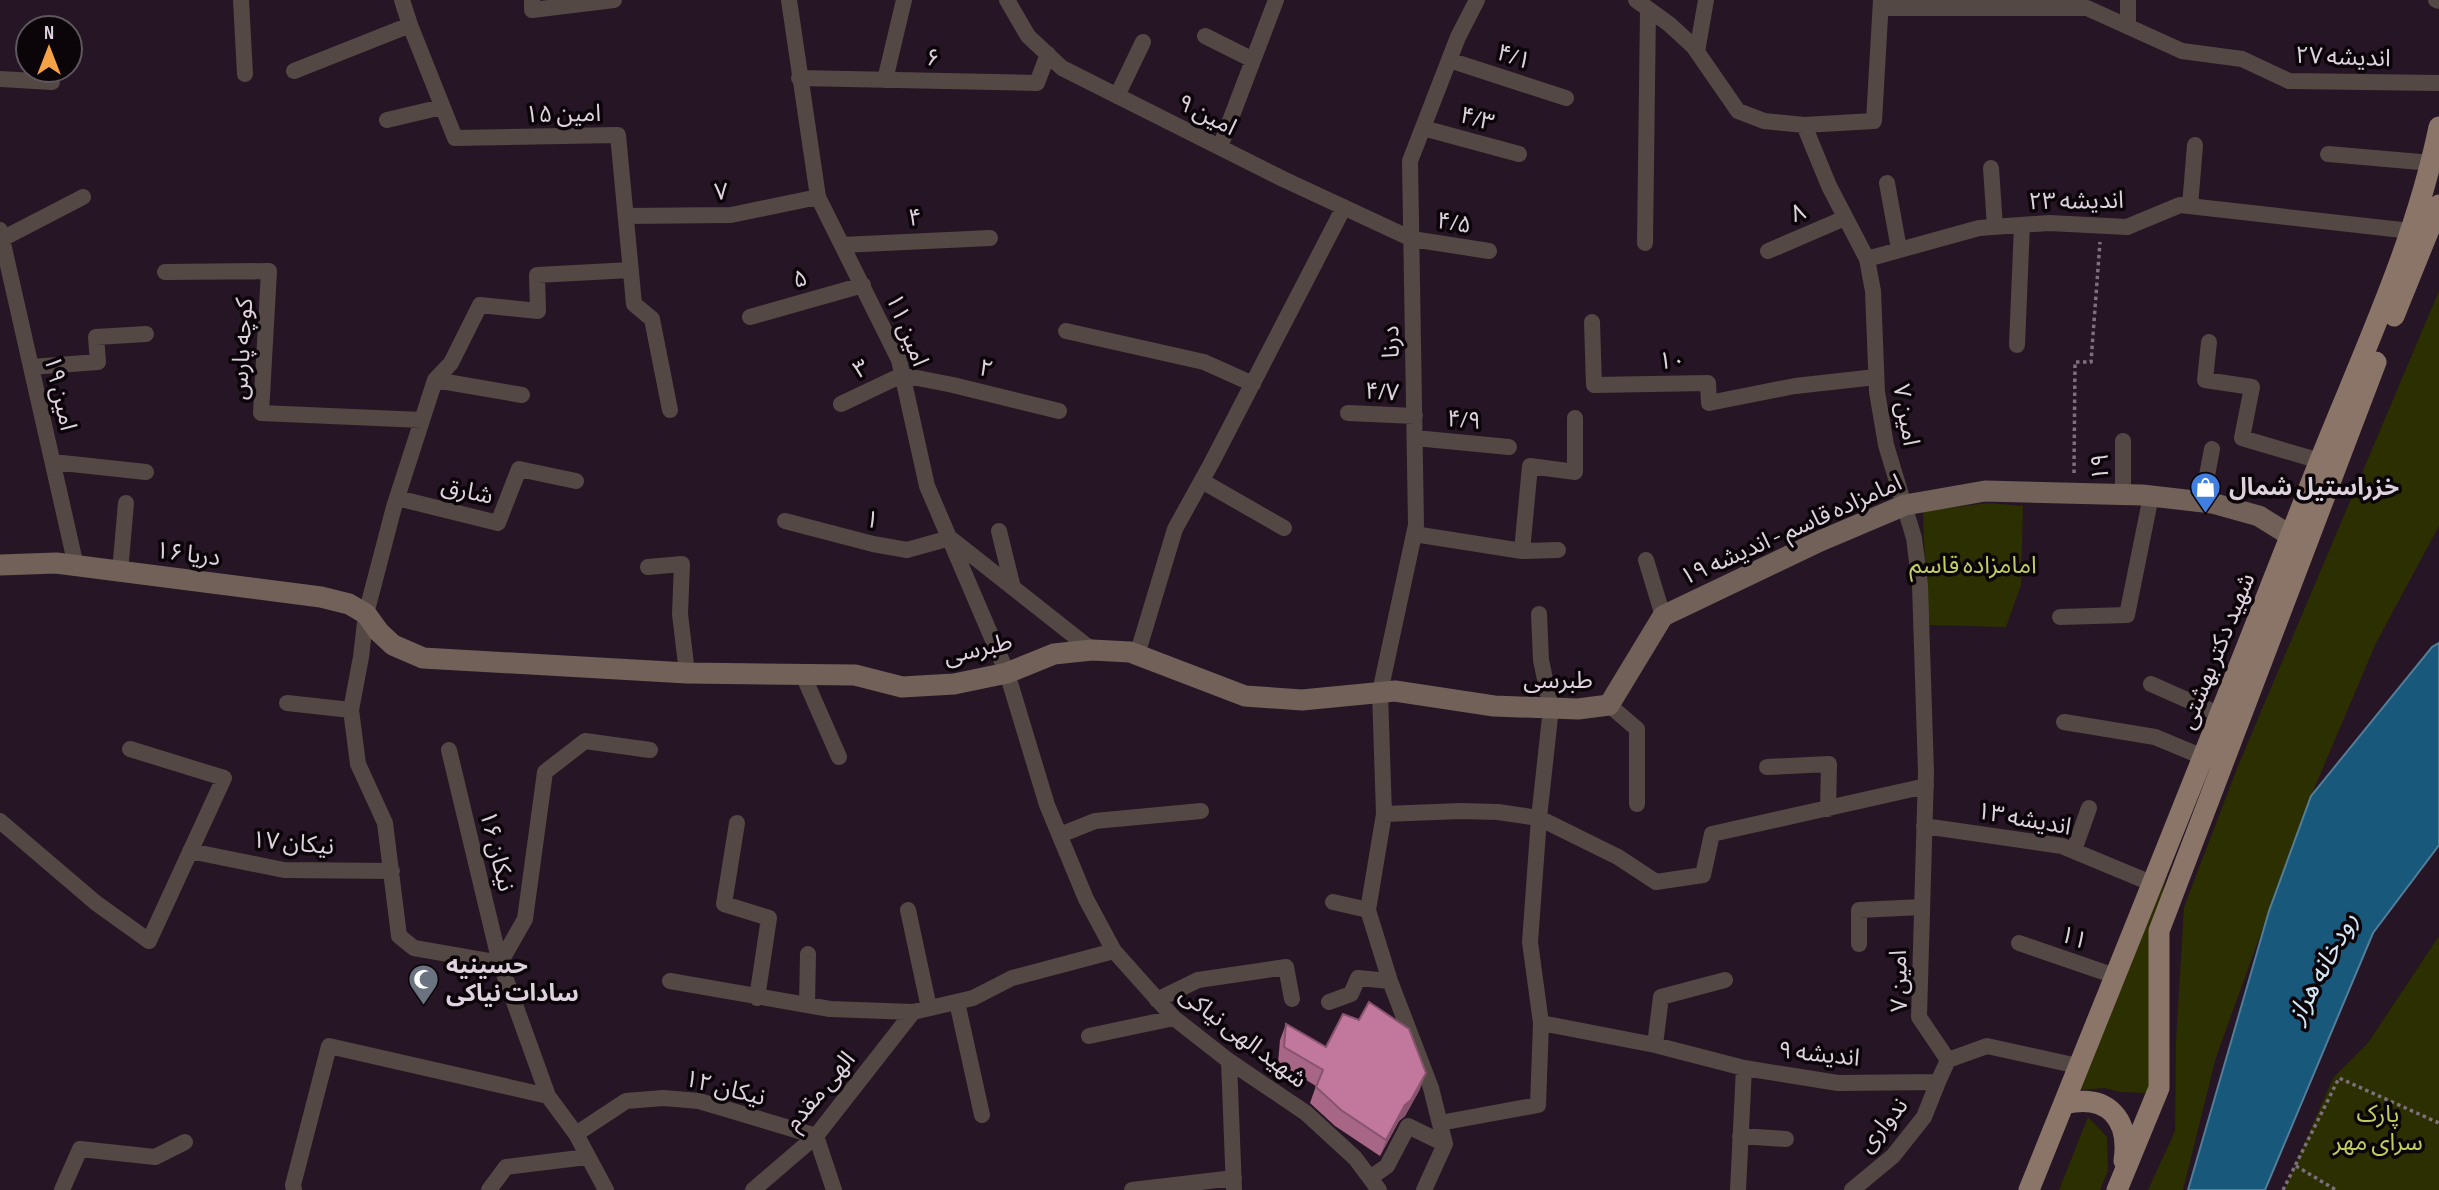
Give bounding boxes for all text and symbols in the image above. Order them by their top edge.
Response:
north arrow [14,14,84,84]
text: N [44,22,54,45]
street label: ۴/۱ [1493,38,1535,76]
street label: اندیشه ۲۷ [2295,41,2391,73]
street label: ۶ [926,43,940,73]
street label: امین ۹ [1173,88,1241,142]
street label: امین ۱۵ [525,99,601,129]
street label: ۴/۳ [1457,101,1497,137]
street label: ۷ [713,177,729,207]
street label: اندیشه ۲۳ [2028,186,2124,216]
street label: ۸ [1786,197,1810,229]
street label: ۴ [907,203,923,233]
street label: ۴/۵ [1435,206,1473,240]
street label: ۵ [789,263,811,295]
street label: امین ۱۱ [879,289,935,371]
street label: کوچه پارس [225,296,259,401]
street label: درنا [1376,325,1406,359]
street label: ۱۰ [1658,346,1686,376]
street label: امین ۱۹ [37,353,83,433]
street label: ۳ [848,353,874,385]
street label: ۲ [976,353,996,385]
street label: ۴/۷ [1364,377,1400,407]
street label: امین ۷ [1886,382,1926,448]
street label: ۴/۹ [1446,404,1482,436]
street label: ۱۹ [2086,453,2115,481]
street label: امامزاده قاسم - اندیشه ۱۹ [1676,468,1907,594]
shop icon: خزراستیل شمال [2189,470,2223,514]
street label: شارق [438,471,496,511]
place label: خزراستیل شمال [2229,473,2399,502]
street label: ۱ [862,504,882,536]
street label: دریا ۱۶ [154,536,222,572]
park label: امامزاده قاسم [1909,551,2037,582]
street label: شهید دکتر بهشتی [2173,569,2261,733]
street label: طبرسی [941,627,1015,671]
street label: طبرسی [1523,666,1593,695]
street label: اندیشه ۱۳ [1974,796,2074,842]
street label: نیکان ۱۶ [473,808,521,894]
street label: نیکان ۱۷ [251,825,335,861]
water label: رودخانه هراز [2280,908,2365,1030]
street label: ۱۱ [2056,920,2092,956]
street label: امین ۷ [1884,950,1914,1012]
place label: حسینیه سادات نیاکی [446,951,579,1008]
mosque icon: حسینیه سادات نیاکی [406,962,440,1006]
street label: شهید الهی نیاکی [1174,980,1312,1094]
street label: اندیشه ۹ [1777,1035,1861,1073]
street label: الهی مقدم [779,1045,864,1138]
street label: نیکان ۱۲ [682,1064,768,1112]
street label: ندواری [1852,1092,1914,1158]
park label: پارک سرای مهر [2332,1100,2423,1157]

